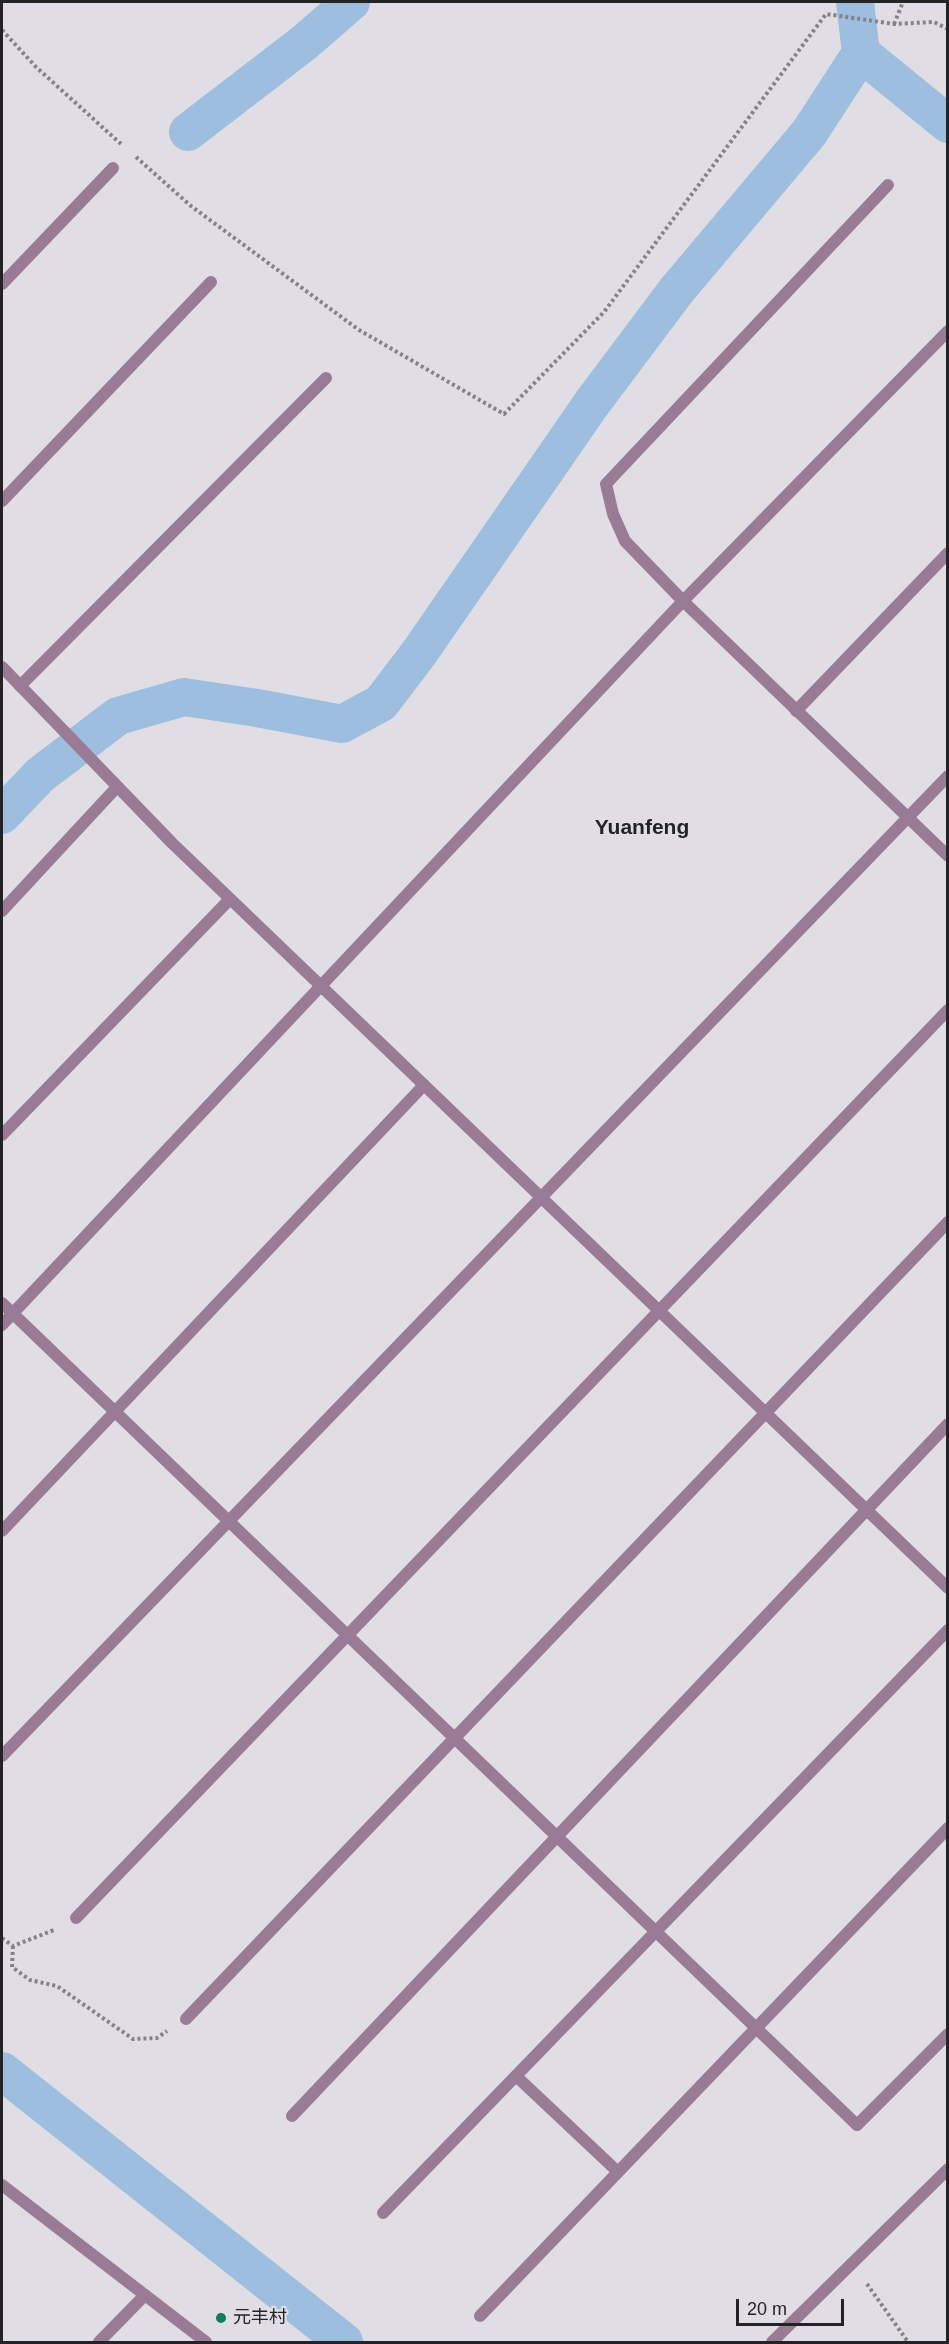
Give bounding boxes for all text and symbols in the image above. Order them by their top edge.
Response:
district label: Yuanfeng [595,815,689,841]
scale bar [739,2287,847,2325]
text: 20 m [747,2299,787,2319]
place label: 元丰村 [233,2307,287,2329]
marker: 元丰村 [214,2311,228,2325]

